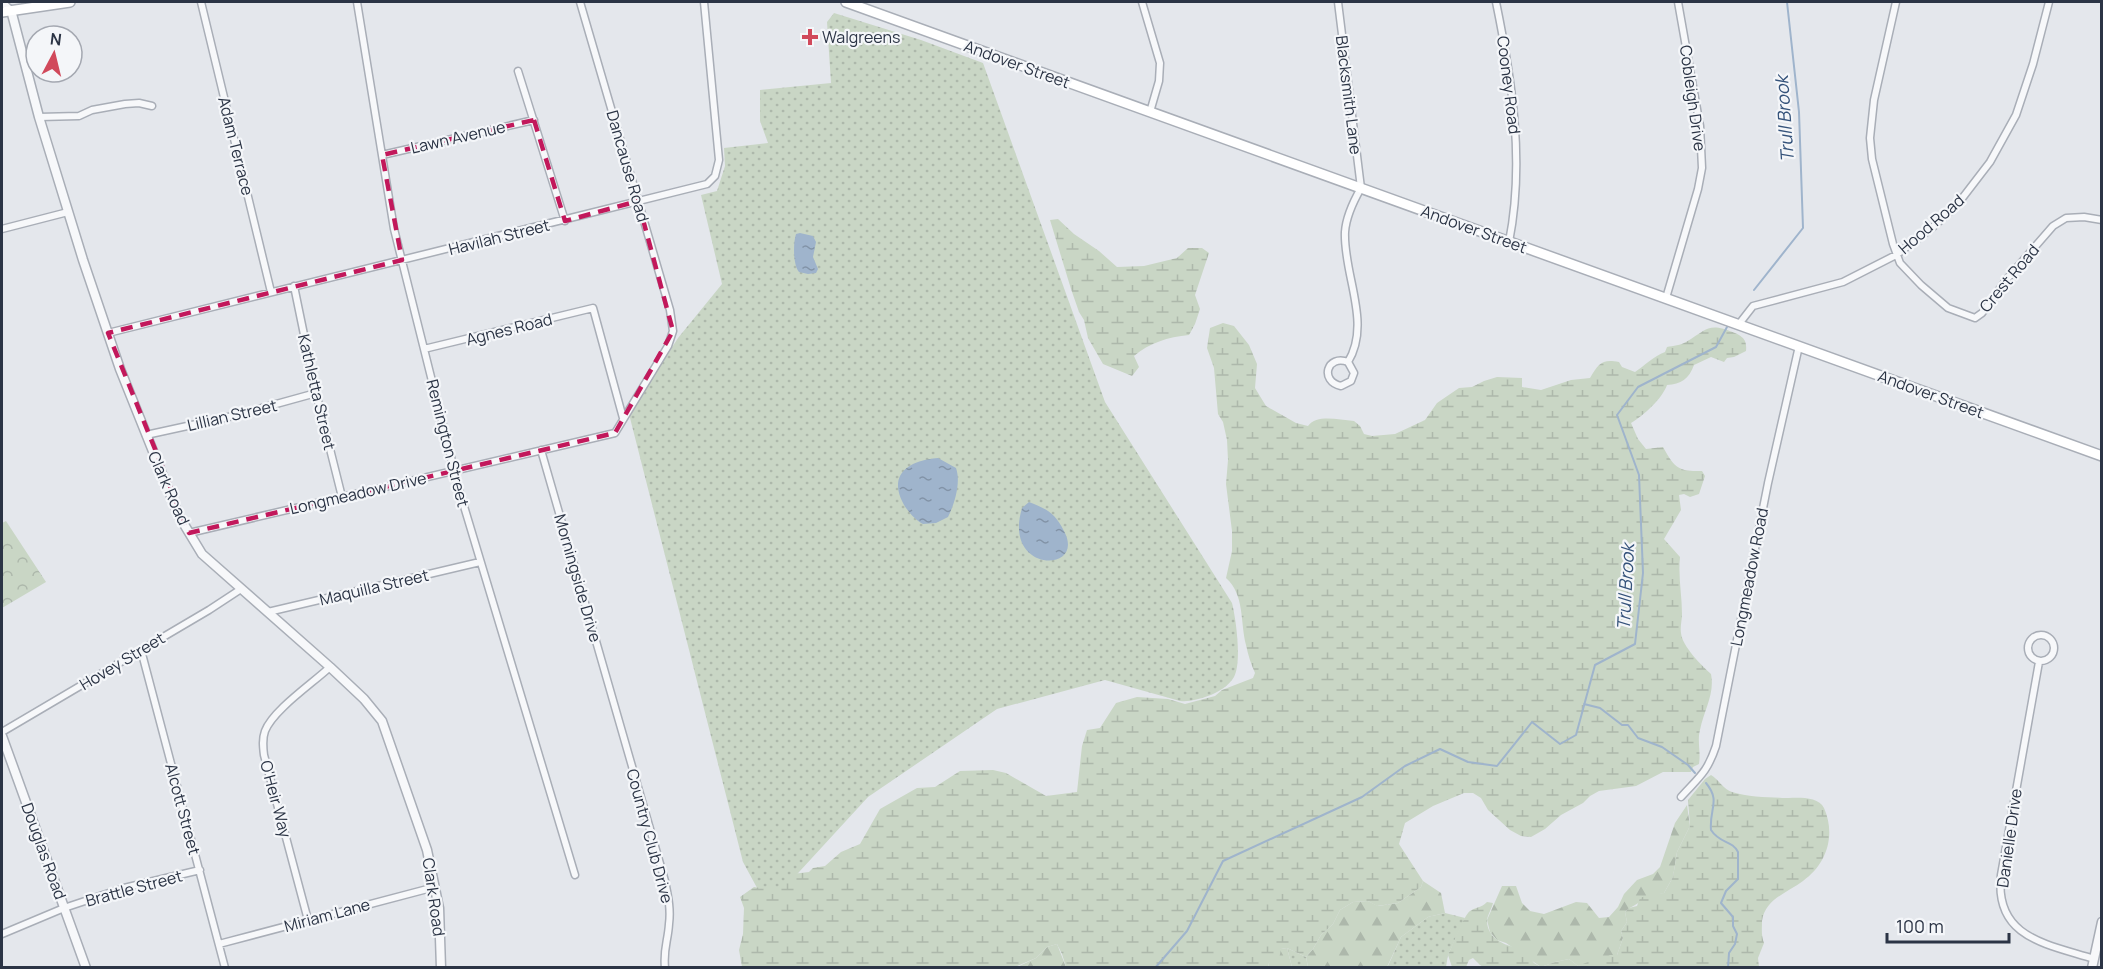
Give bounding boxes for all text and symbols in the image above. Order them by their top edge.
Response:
north arrow [24,24,84,84]
place label: Walgreens [822,26,900,48]
text: N [49,27,63,51]
marker: Walgreens [803,30,817,44]
street label: Blacksmith Lane [1331,34,1367,156]
street label: Andover Street [961,35,1073,93]
street label: Cooney Road [1492,35,1526,135]
street label: Cobleigh Drive [1675,44,1711,152]
water label: Trull Brook [1769,72,1799,163]
street label: Adam Terrace [213,94,259,198]
street label: Dancause Road [602,108,654,224]
street label: Lawn Avenue [409,115,507,159]
street label: Hood Road [1893,189,1969,259]
street label: Andover Street [1418,200,1530,258]
street label: Havilah Street [446,214,552,260]
street label: Crest Road [1974,239,2044,317]
street label: Agnes Road [464,308,554,350]
street label: Kathletta Street [293,332,341,452]
street label: Andover Street [1875,365,1987,423]
street label: Remington Street [422,377,474,509]
street label: Lillian Street [185,394,279,436]
street label: Clark Road [143,447,195,529]
street label: Longmeadow Drive [287,467,429,519]
street label: Longmeadow Road [1725,506,1773,648]
street label: Morningside Drive [549,511,607,645]
water label: Trull Brook [1611,540,1639,631]
street label: Maquilla Street [317,564,431,610]
street label: Hovey Street [75,627,169,695]
street label: O'Heir Way [255,758,297,841]
street label: Alcott Street [160,761,206,857]
street label: Country Club Drive [621,766,679,906]
street label: Danielle Drive [1991,787,2027,889]
street label: Douglas Road [16,800,72,902]
street label: Clark Road [418,856,450,938]
street label: Brattle Street [83,865,185,911]
street label: Miriam Lane [282,893,372,937]
scale bar [1887,906,2008,944]
text: 100 m [1896,914,1944,938]

